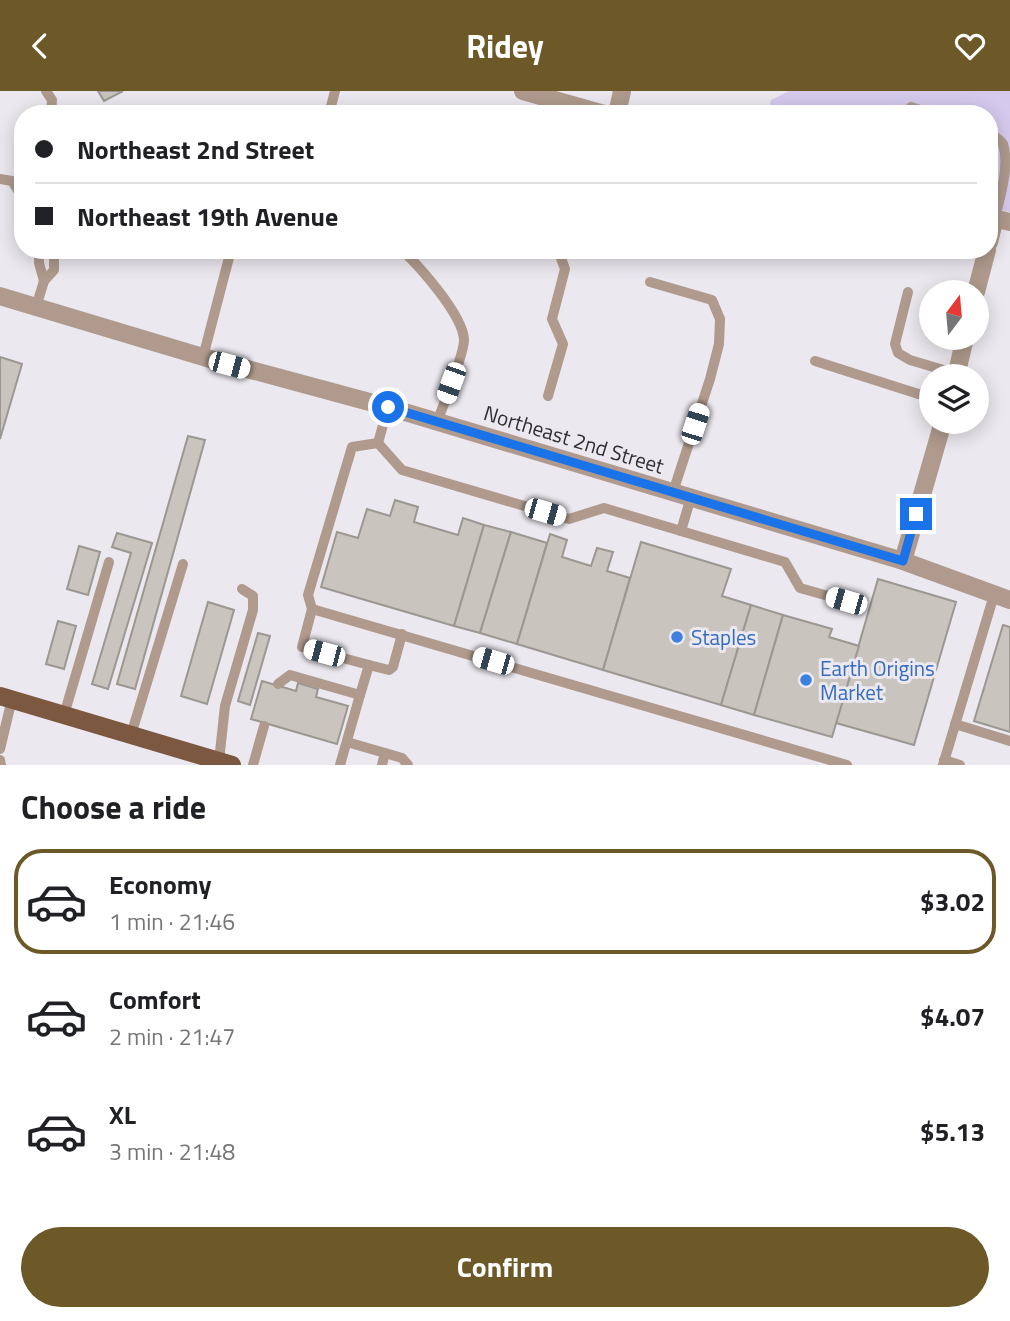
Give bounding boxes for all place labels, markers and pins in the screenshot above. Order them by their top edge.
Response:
place label: Staples [691,621,756,653]
marker: Staples [669,629,685,645]
place label: Earth Origins Market [820,652,935,708]
marker: Earth Origins Market [798,672,814,688]

